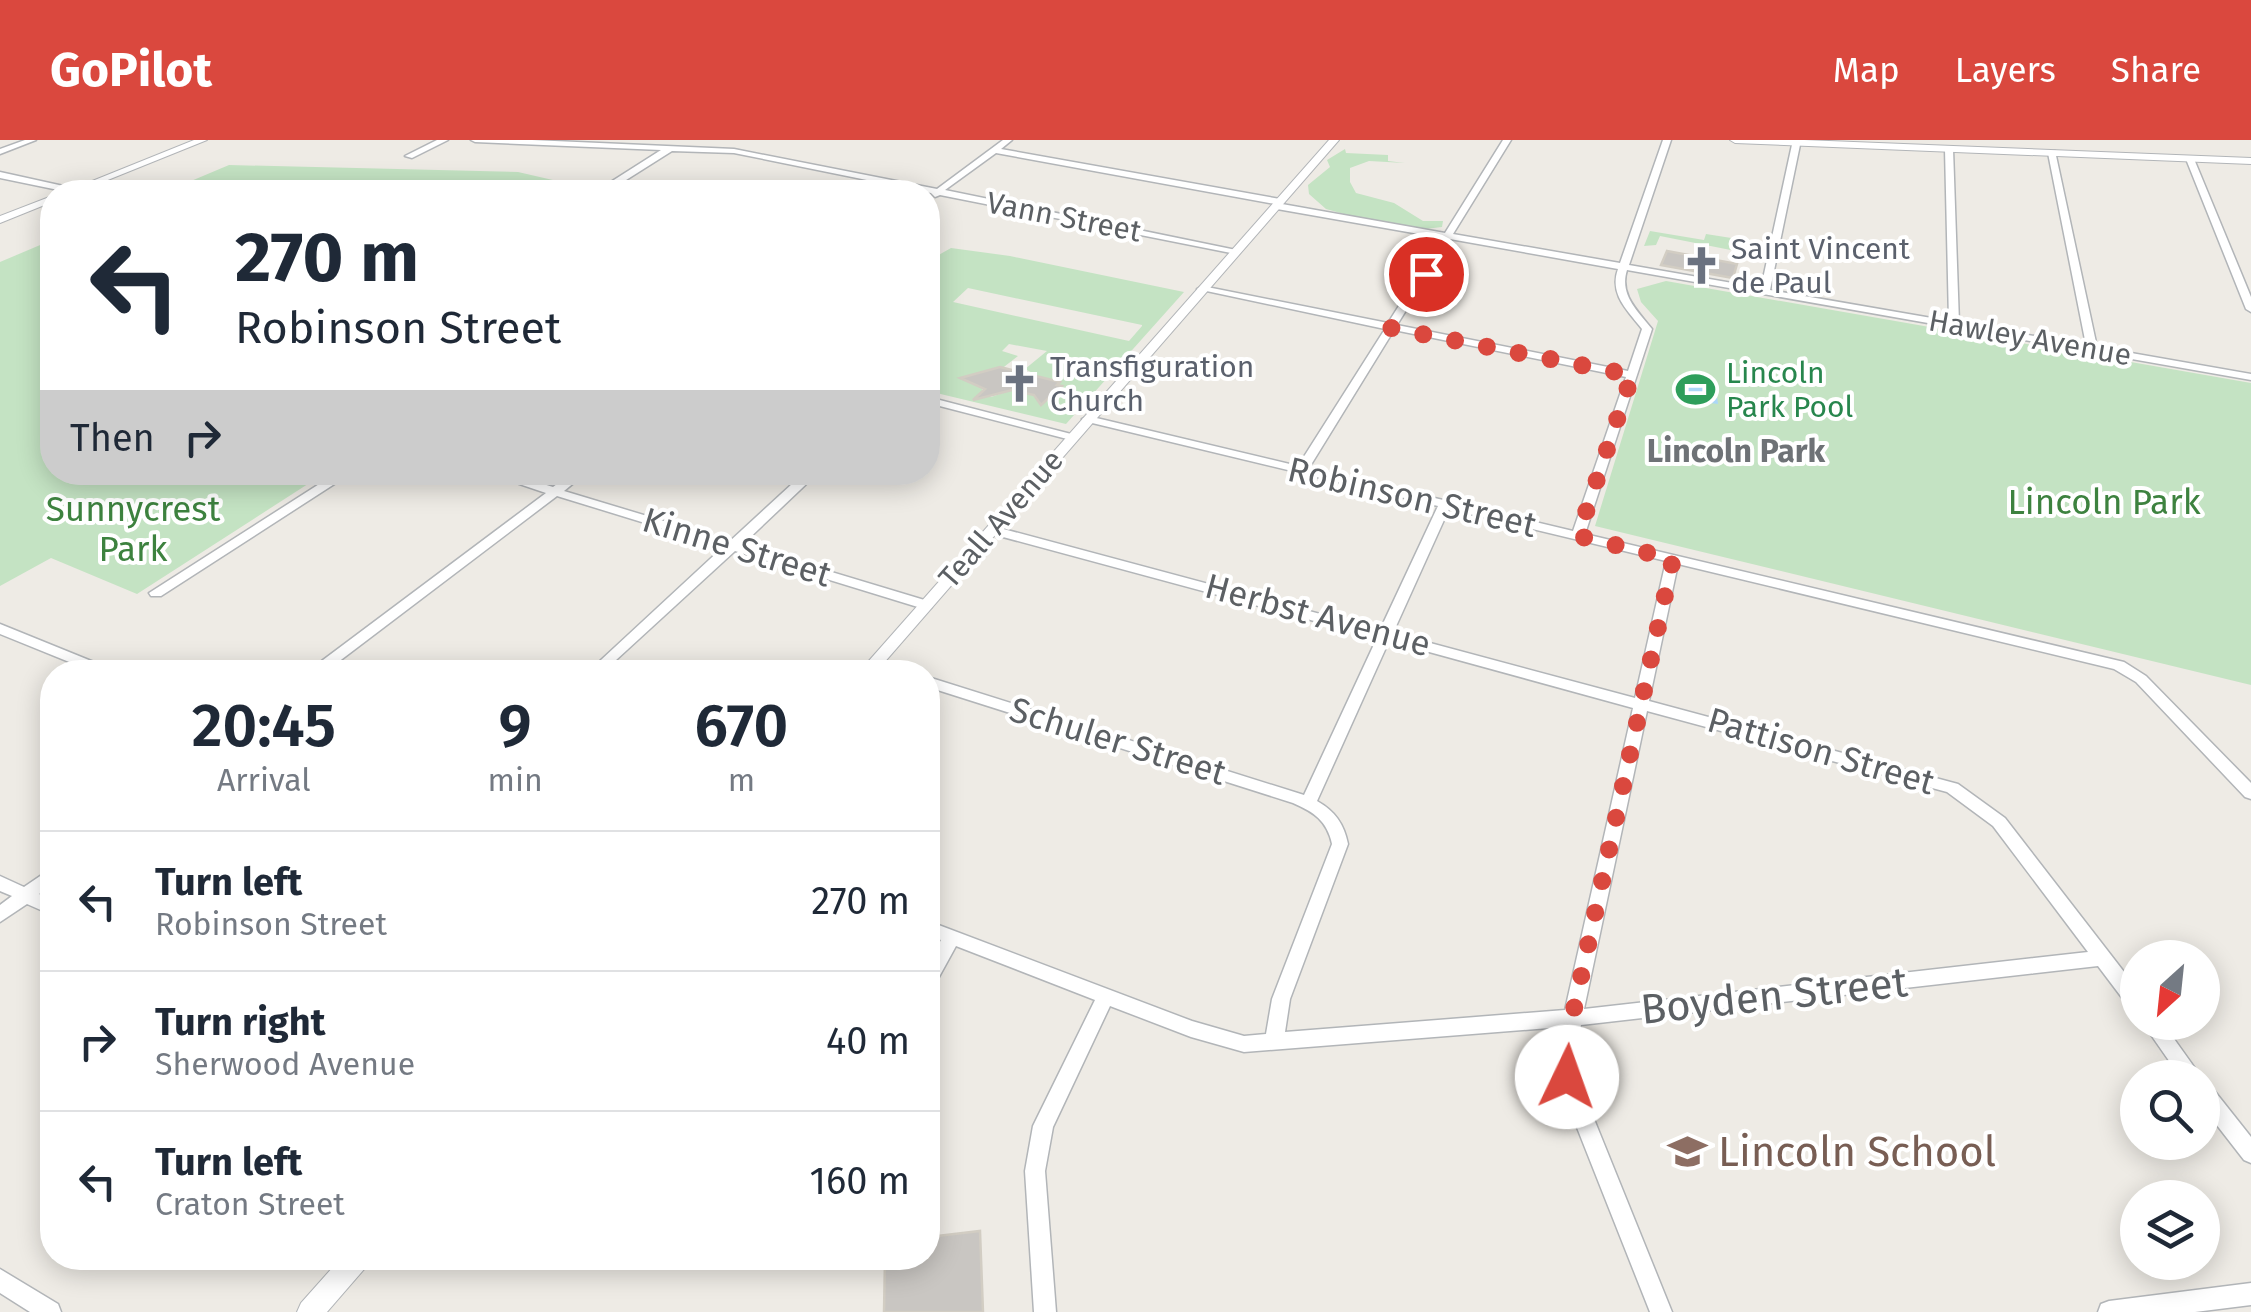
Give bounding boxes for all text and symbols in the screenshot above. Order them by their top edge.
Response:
text: GoPilot [50,41,212,99]
text: Map [1833,49,1900,91]
text: Layers [1955,49,2056,91]
text: Share [2111,49,2201,91]
street label: Vann Street [984,184,1144,250]
text: 270 m [235,216,419,300]
icon: left [70,220,200,350]
place label: Saint Vincent de Paul [1731,231,1910,301]
pin [1384,232,1469,317]
church icon: Saint Vincent de Paul [1680,245,1722,287]
icon: arrive [1399,247,1454,302]
text: Robinson Street [235,301,561,355]
street label: Hawley Avenue [1926,302,2134,374]
place label: Transfiguration Church [1050,349,1254,419]
place label: Lincoln Park Pool [1726,355,1854,425]
church icon: Transfiguration Church [999,363,1041,405]
sports icon: Lincoln Park Pool [1675,369,1717,411]
icon: right [175,410,230,465]
text: Then [70,415,155,461]
district label: Lincoln Park [1647,432,1826,470]
street label: Teall Avenue [931,443,1071,595]
street label: Robinson Street [1284,448,1541,546]
park label: Lincoln Park [2007,481,2201,523]
park label: Sunnycrest Park [46,488,221,570]
street label: Kinne Street [638,498,837,596]
street label: Herbst Avenue [1201,565,1435,665]
street label: Schuler Street [1005,688,1231,794]
text: 20:45 [192,690,336,762]
text: 9 [499,690,532,762]
text: 670 [695,690,788,762]
street label: Pattison Street [1703,699,1940,804]
text: Arrival [217,761,311,799]
text: min [488,761,543,799]
text: m [728,761,755,799]
text: Turn left [155,859,302,905]
icon: left [70,874,125,929]
text: 270 m [811,878,910,924]
text: Robinson Street [155,905,387,943]
north arrow [2120,940,2220,1040]
map controls [2120,940,2220,1280]
street label: Boyden Street [1638,957,1911,1035]
text: Turn right [155,999,325,1045]
icon: right [70,1014,125,1069]
text: 40 m [826,1018,910,1064]
position arrow [1515,1025,1619,1129]
text: Sherwood Avenue [155,1045,415,1083]
button: search [2120,1060,2220,1160]
place label: Lincoln School [1718,1127,1996,1177]
school or university icon: Lincoln School [1667,1131,1709,1173]
text: Turn left [155,1139,302,1185]
icon: left [70,1154,125,1209]
text: 160 m [809,1158,910,1204]
button: layers [2120,1180,2220,1280]
text: Craton Street [155,1185,345,1223]

